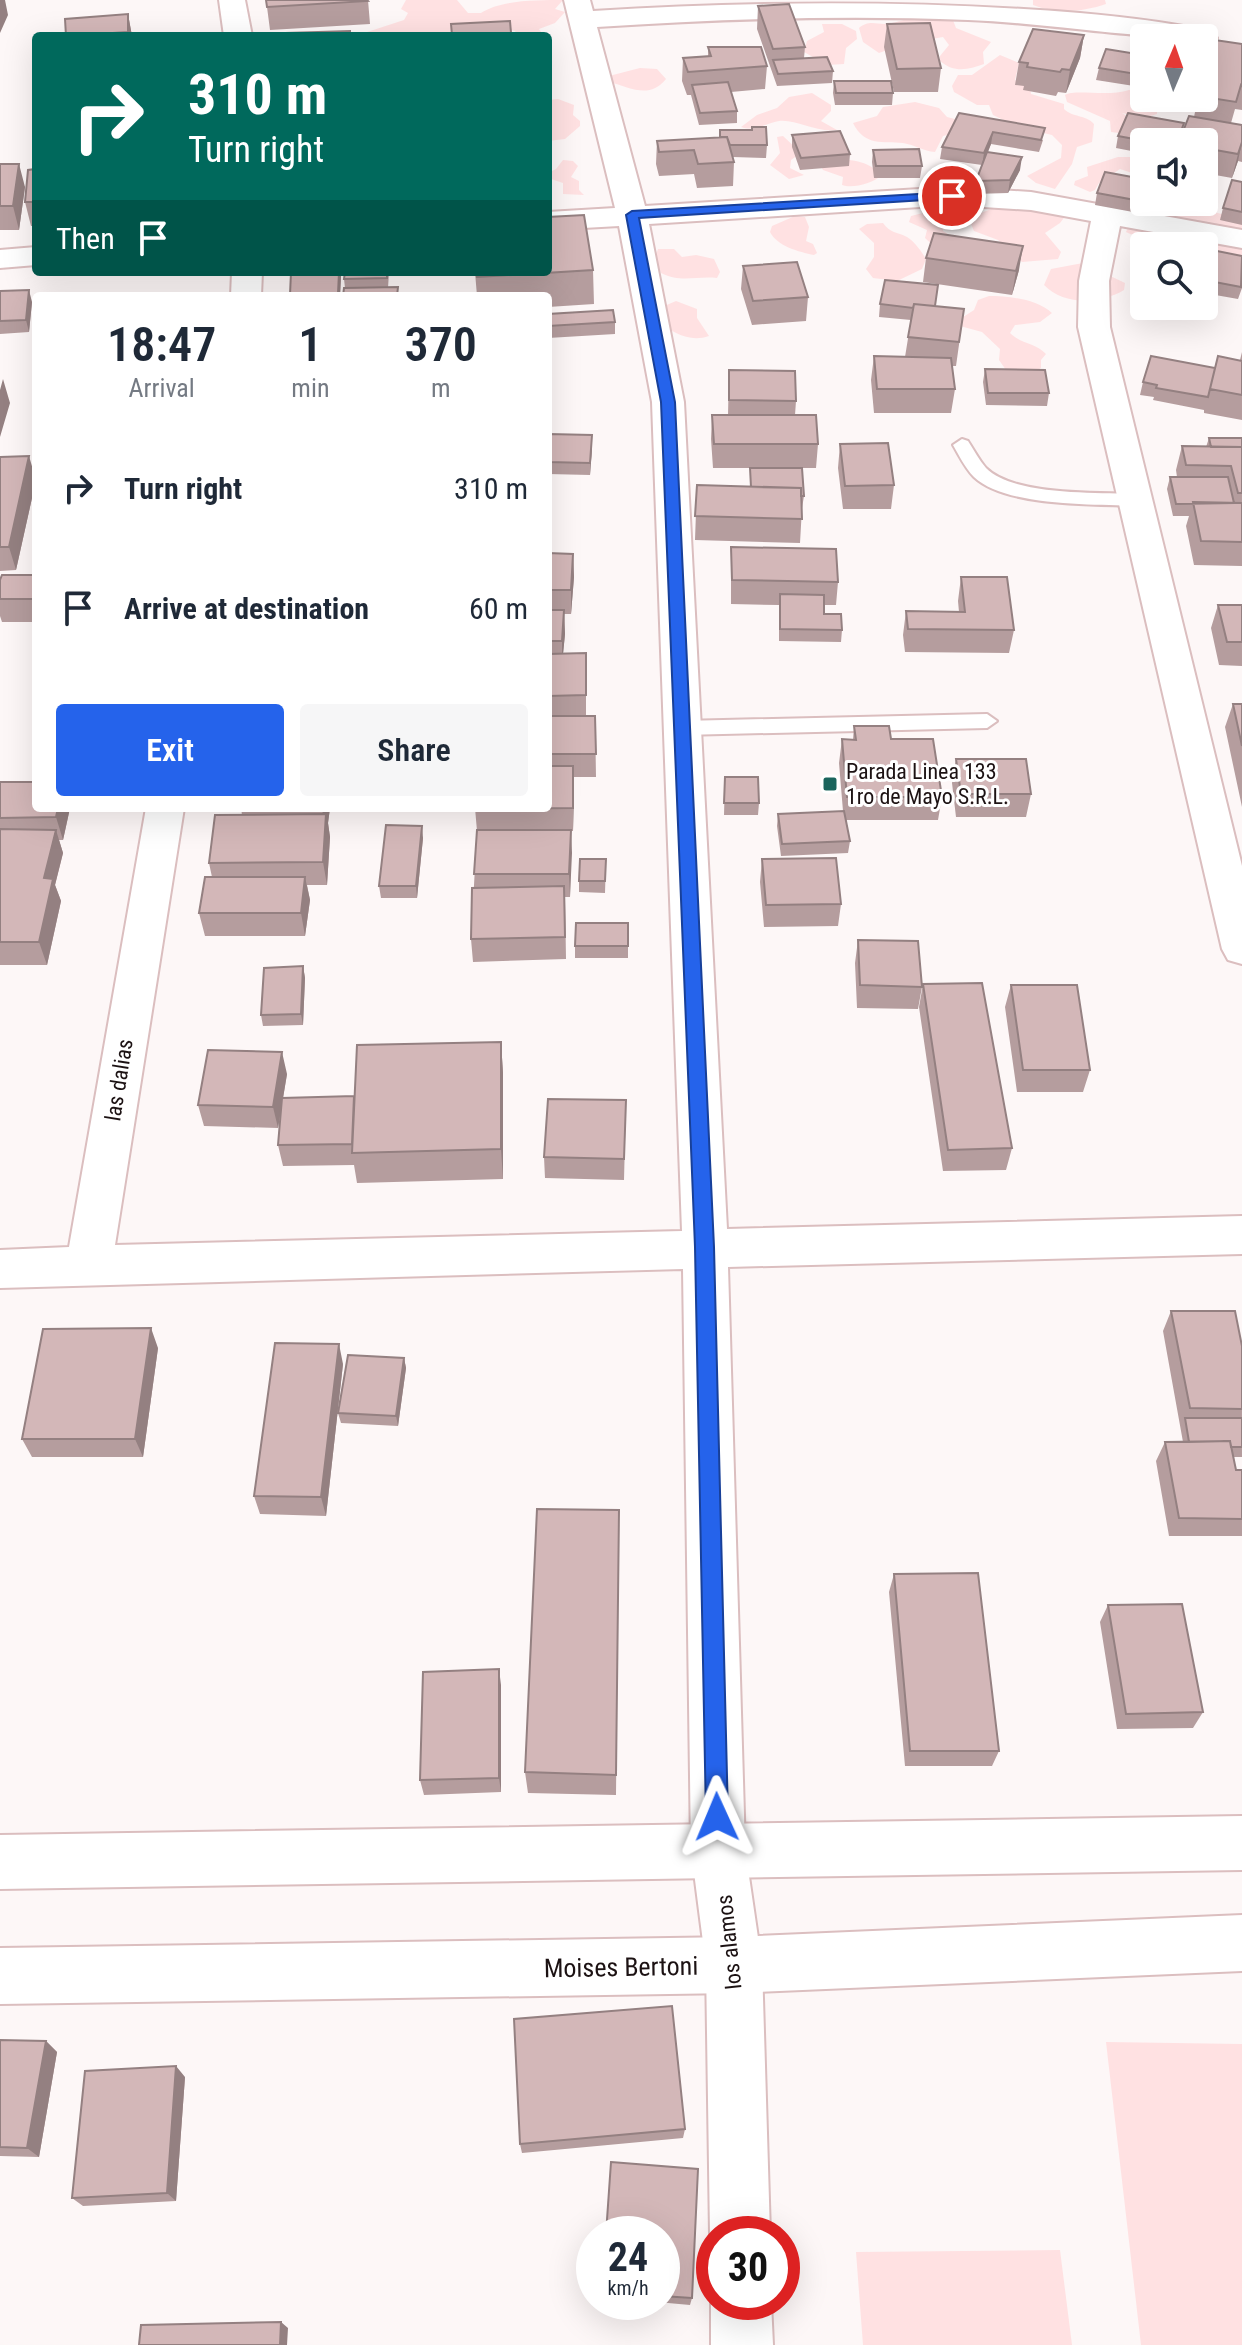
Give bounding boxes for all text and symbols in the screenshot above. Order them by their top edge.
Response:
north arrow [1130,24,1218,112]
map controls [1130,24,1218,320]
text: 310 m [188,62,327,128]
icon: right [56,64,160,168]
button: sound [1130,128,1218,216]
text: Turn right [188,129,324,171]
pin [918,162,986,230]
icon: arrive [930,174,974,218]
icon: arrive [131,216,175,260]
text: Then [56,221,115,256]
button: search [1130,232,1218,320]
text: 18:47 [107,316,216,373]
text: 1 [298,316,322,373]
text: 370 [405,316,477,373]
text: Arrival [129,373,195,403]
text: min [291,373,329,403]
text: m [431,373,451,403]
icon: right [56,466,100,510]
text: Turn right [124,471,242,506]
text: 310 m [454,471,528,506]
icon: arrive [56,586,100,630]
text: Arrive at destination [124,591,369,626]
text: 60 m [469,591,528,626]
button: Exit [56,704,284,796]
button: Share [300,704,528,796]
place label: Parada Linea 133 1ro de Mayo S.R.L. [846,759,1009,809]
marker: Parada Linea 133 1ro de Mayo S.R.L. [821,775,839,793]
street label: las dalias [100,1037,138,1123]
position arrow [675,1775,759,1859]
street label: los alamos [712,1893,746,1991]
street label: Moises Bertoni [543,1951,699,1983]
speed limit sign: 30 [696,2216,800,2320]
text: 24 [608,2234,648,2281]
text: km/h [607,2276,649,2300]

